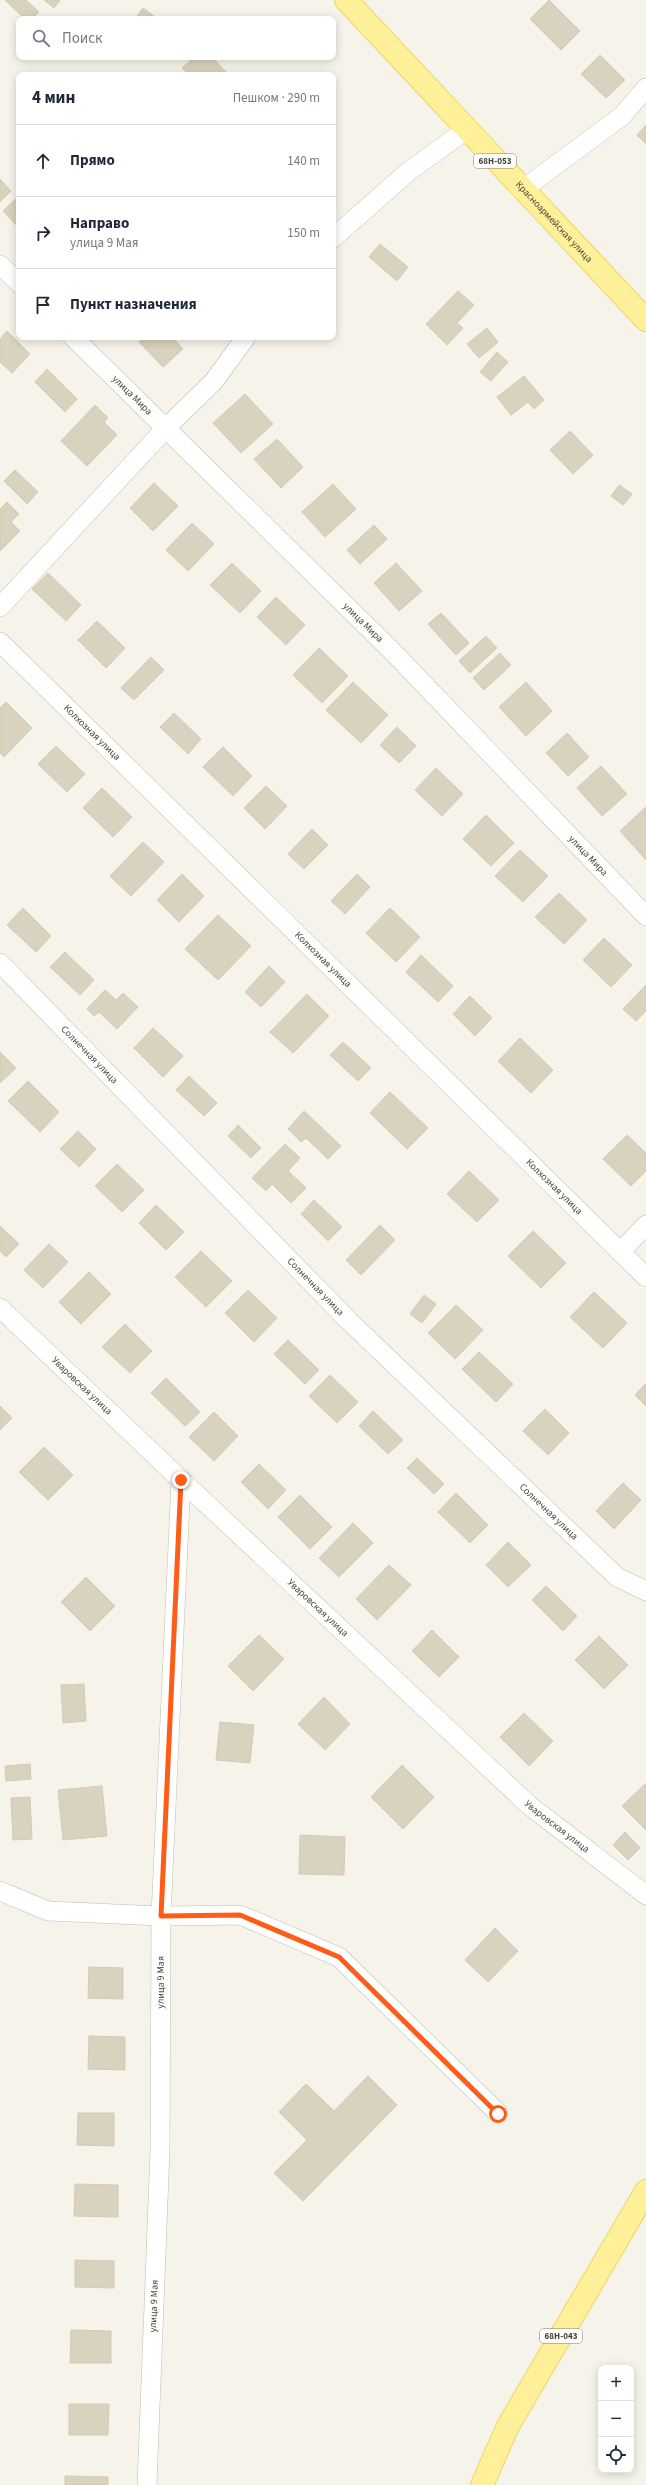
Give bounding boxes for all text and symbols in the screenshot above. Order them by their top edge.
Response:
search box [16,16,336,60]
icon: search [30,27,52,49]
text: Поиск [62,28,103,49]
text: 4 мин [32,86,75,110]
text: Пешком · 290 m [233,89,320,107]
icon: ahead [32,150,54,172]
text: Прямо [70,150,115,171]
text: 140 m [287,152,320,170]
road number: 68Н-053 [474,154,516,168]
street label: Красноармейская улица [512,178,596,266]
text: Направо [70,213,129,234]
icon: right [32,222,54,244]
text: 150 m [287,224,320,242]
text: улица 9 Мая [70,234,138,252]
icon: arrive [32,294,54,316]
text: Пункт назначения [70,294,197,315]
street label: улица Мира [109,372,155,418]
street label: улица Мира [340,599,386,646]
street label: Колхозная улица [60,701,124,764]
street label: улица Мира [565,832,611,879]
street label: Колхозная улица [292,928,355,991]
street label: Солнечная улица [58,1022,121,1087]
street label: Колхозная улица [523,1156,586,1218]
street label: Солнечная улица [284,1254,347,1319]
street label: Уваровская улица [48,1354,115,1418]
route end [172,1471,190,1489]
street label: Солнечная улица [516,1480,581,1543]
street label: Уваровская улица [284,1576,352,1640]
street label: Уваровская улица [521,1797,592,1856]
street label: улица 9 Мая [154,1956,168,2009]
route start [489,2105,507,2123]
street label: улица 9 Мая [146,2280,162,2333]
road number: 68Н-043 [540,2329,582,2343]
map controls [598,2365,634,2473]
button: + [598,2365,634,2401]
button: − [598,2401,634,2437]
button: locate [598,2437,634,2473]

